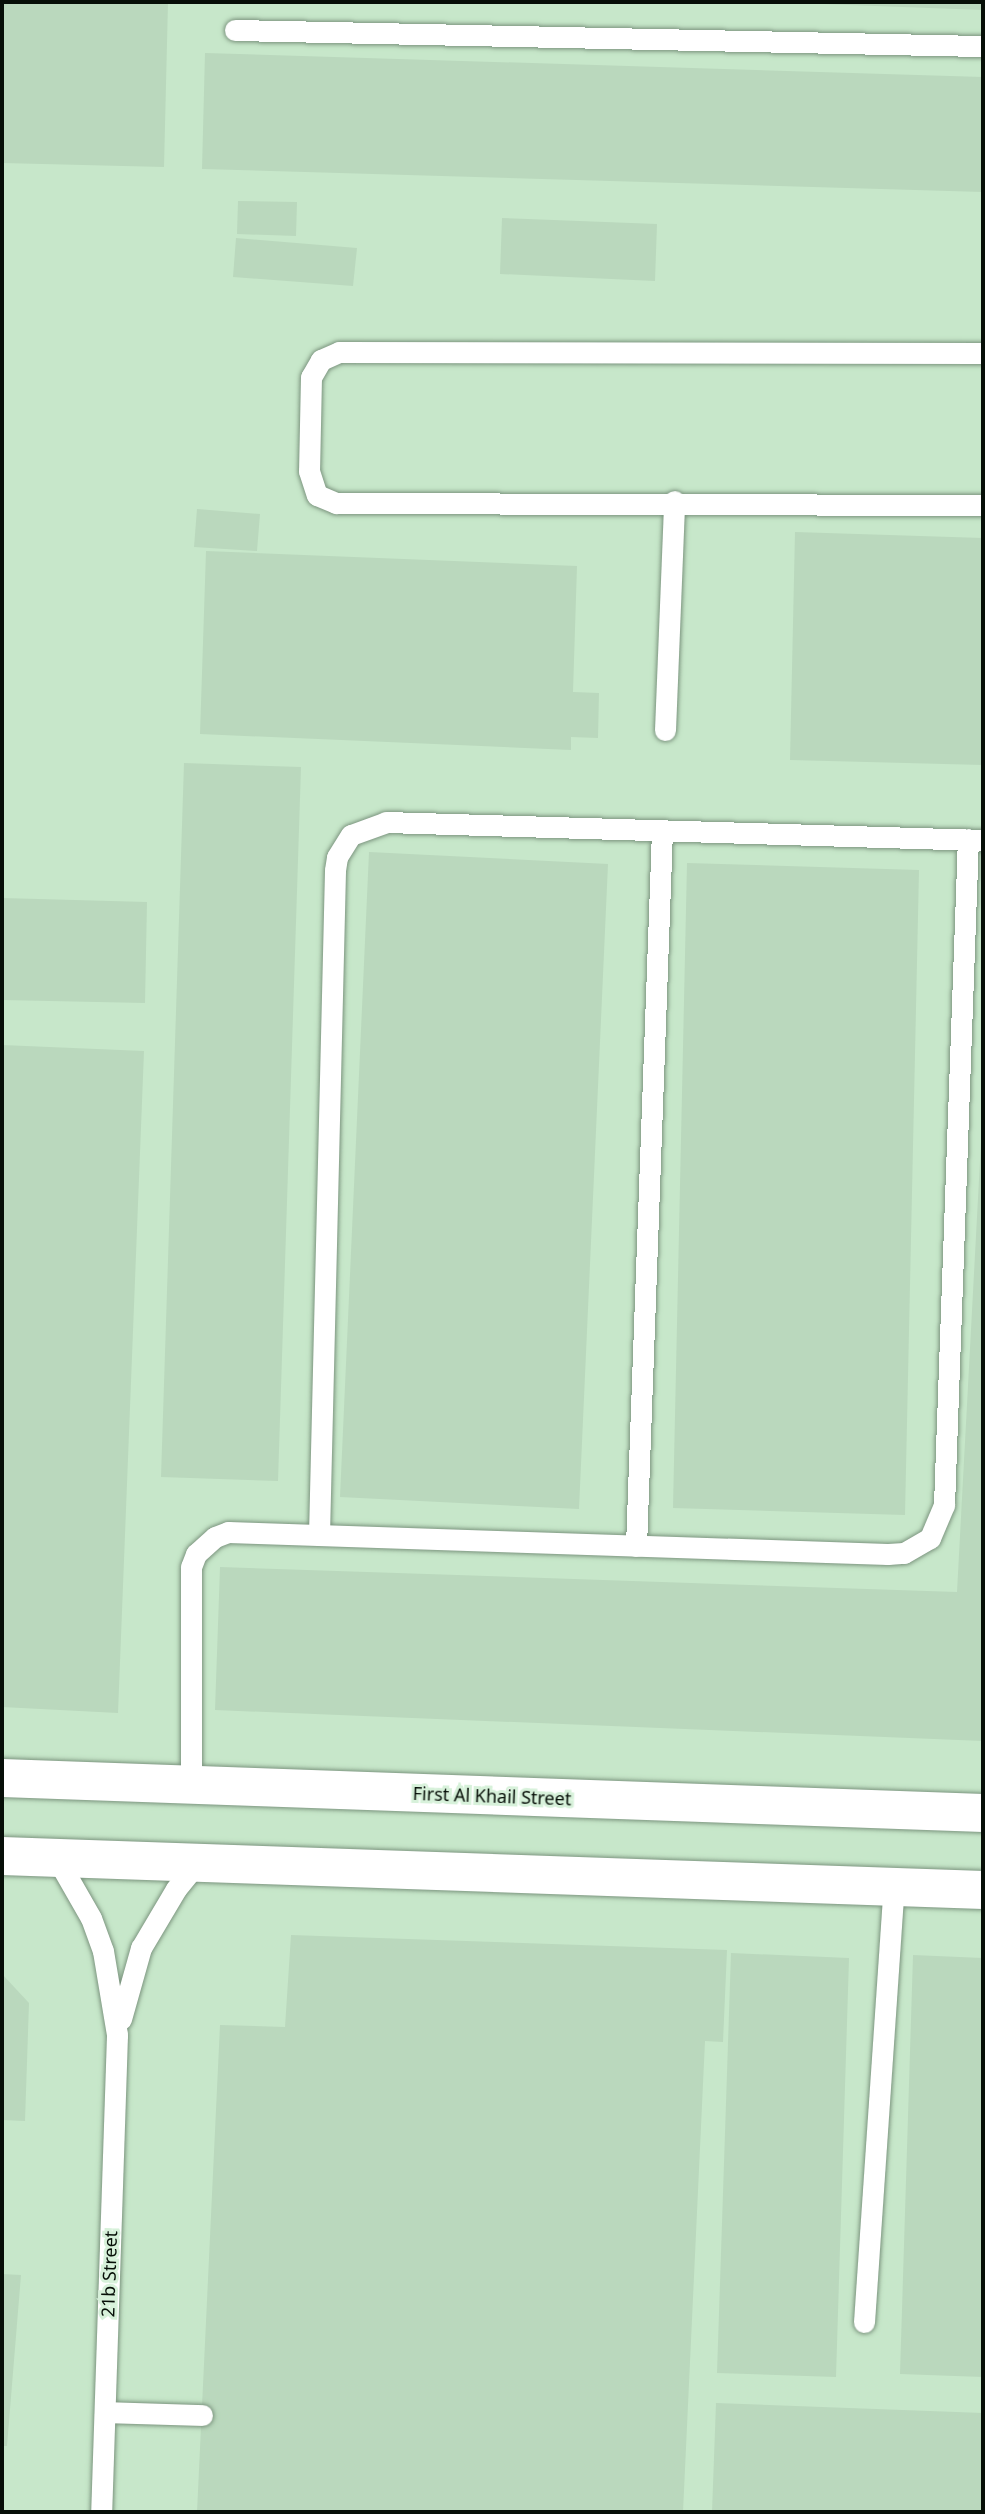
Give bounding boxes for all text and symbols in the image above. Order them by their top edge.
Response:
street label: First Al Khail Street [412,1782,572,1810]
street label: 21b Street [97,2230,121,2318]

